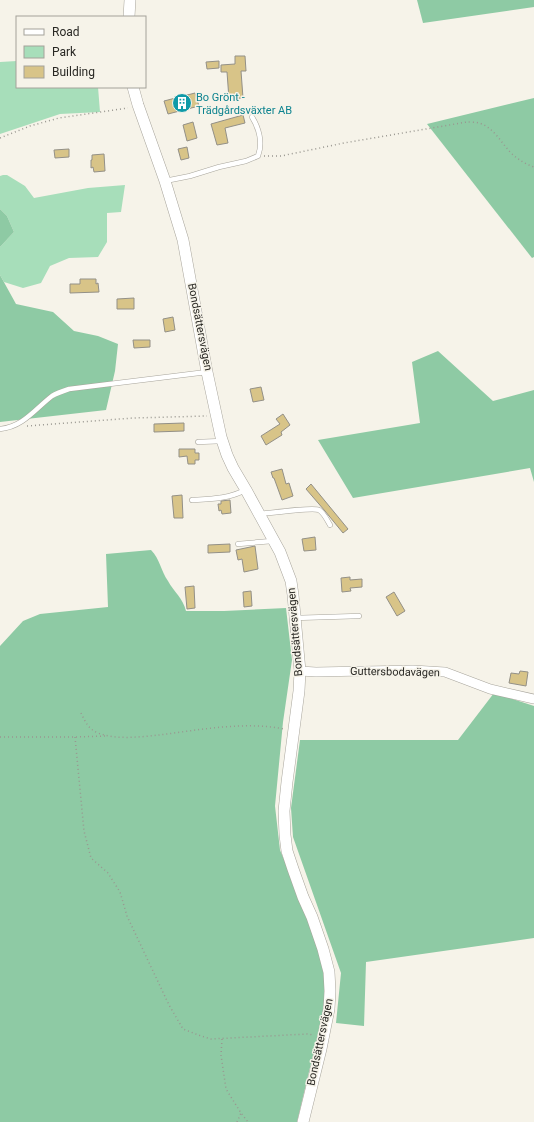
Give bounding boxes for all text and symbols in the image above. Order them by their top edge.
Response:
legend [16,16,146,88]
text: Road [52,25,80,39]
text: Park [52,45,77,59]
text: Building [52,65,95,79]
place label: Bo Grönt - Trädgårdsväxter AB [196,91,292,117]
building icon: Bo Grönt - Trädgårdsväxter AB [171,92,193,114]
street label: Bondsättersvägen [185,282,215,372]
street label: Bondsättersvägen [285,587,305,677]
street label: Guttersbodavägen [350,665,440,679]
street label: Bondsättersvägen [304,997,336,1087]

